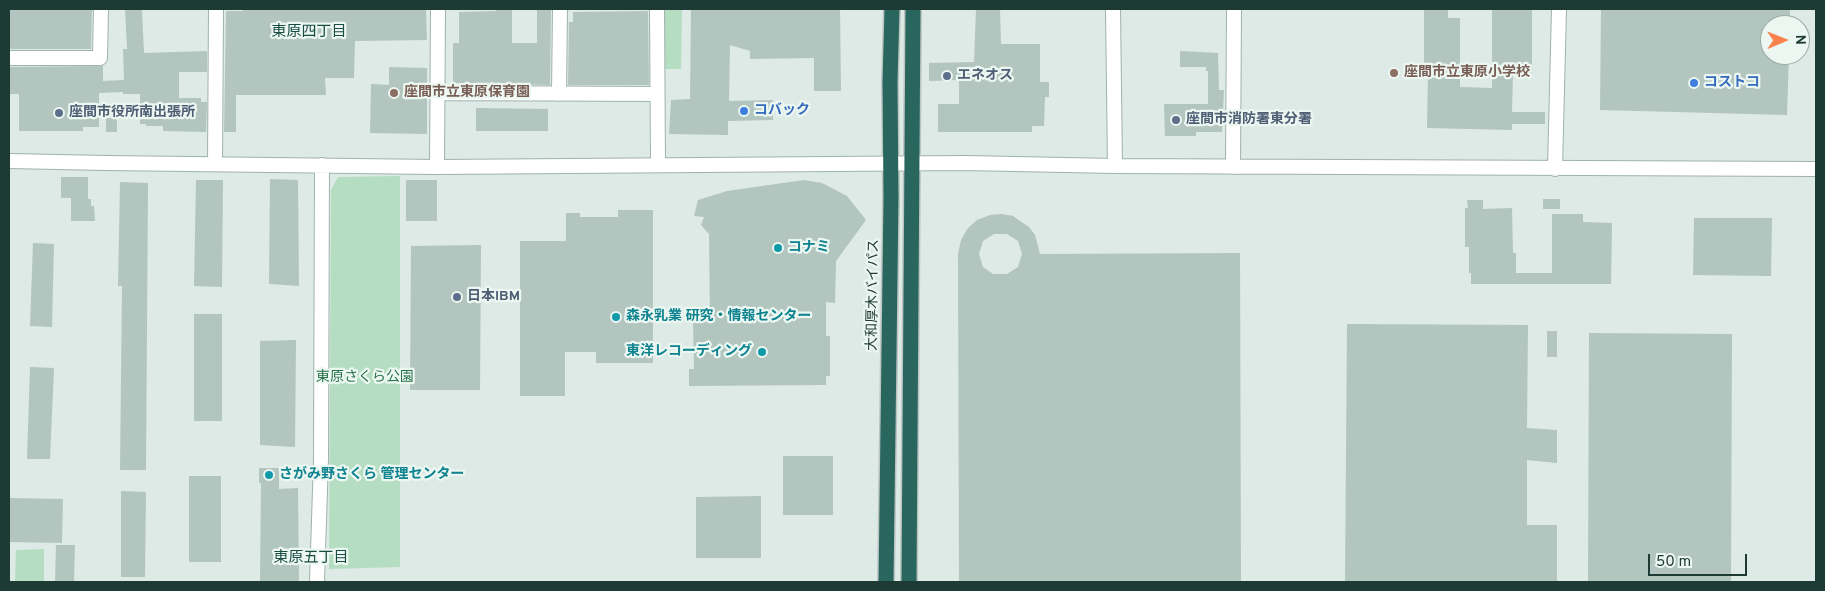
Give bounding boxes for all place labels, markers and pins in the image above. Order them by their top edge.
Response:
place label: 座間市立東原小学校 [1404,65,1530,81]
marker: 座間市立東原小学校 [1388,67,1400,79]
place label: エネオス [957,68,1013,84]
marker: エネオス [941,70,953,82]
place label: コストコ [1704,75,1760,91]
marker: コストコ [1688,77,1700,89]
place label: 座間市立東原保育園 [404,85,530,101]
marker: 座間市立東原保育園 [388,87,400,99]
place label: コバック [754,103,810,119]
place label: 座間市役所南出張所 [69,105,195,121]
marker: コバック [738,105,750,117]
marker: 座間市役所南出張所 [53,107,65,119]
place label: 座間市消防署東分署 [1186,112,1312,128]
marker: 座間市消防署東分署 [1170,114,1182,126]
place label: コナミ [788,240,830,256]
marker: コナミ [772,242,784,254]
place label: 日本IBM [467,289,520,305]
marker: 日本IBM [451,291,463,303]
place label: 森永乳業 研究・情報センター [626,309,811,325]
marker: 森永乳業 研究・情報センター [610,311,622,323]
place label: 東洋レコーディング [626,344,752,360]
marker: 東洋レコーディング [756,346,768,358]
place label: さがみ野さくら 管理センター [279,467,464,483]
marker: さがみ野さくら 管理センター [263,469,275,481]

